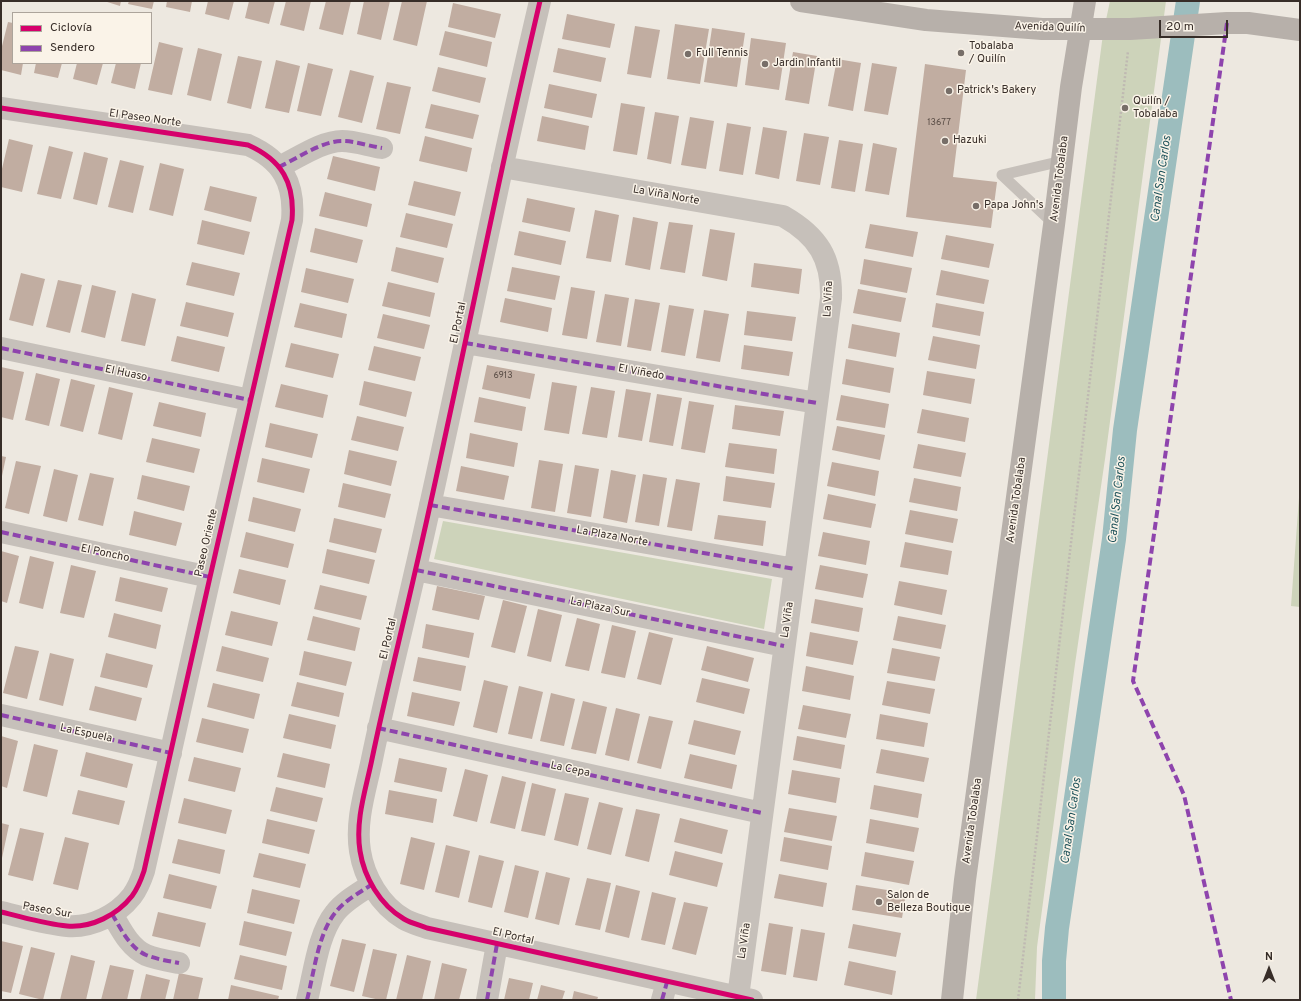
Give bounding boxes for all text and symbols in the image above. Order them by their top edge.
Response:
legend [12,12,152,64]
scale bar [1161,12,1230,38]
text: 20 m [1166,19,1194,35]
text: Ciclovía [50,20,92,36]
street label: Avenida Quilín [1014,20,1086,36]
text: Sendero [50,40,95,56]
place label: Tobalaba / Quilín [969,40,1013,66]
place label: Full Tennis [696,47,748,61]
marker: Tobalaba / Quilín [956,48,966,58]
marker: Full Tennis [683,49,693,59]
place label: Jardin Infantil [773,57,841,71]
marker: Jardin Infantil [760,59,770,69]
place label: Patrick's Bakery [957,84,1036,98]
marker: Patrick's Bakery [944,86,954,96]
place label: Quilín / Tobalaba [1133,95,1177,121]
marker: Quilín / Tobalaba [1120,103,1130,113]
street label: El Paseo Norte [108,107,182,131]
house number: 13677 [927,118,951,128]
place label: Hazuki [953,134,987,148]
street label: Avenida Tobalaba [1048,135,1072,223]
water label: Canal San Carlos [1149,135,1175,223]
marker: Hazuki [940,136,950,146]
street label: La Viña Norte [632,184,700,208]
place label: Papa John's [984,199,1044,213]
marker: Papa John's [971,201,981,211]
street label: La Viña [821,280,837,318]
street label: El Portal [448,301,470,345]
street label: El Viñedo [617,362,665,384]
street label: El Huaso [104,363,148,385]
house number: 6913 [493,371,513,381]
street label: Avenida Tobalaba [1004,456,1030,544]
water label: Canal San Carlos [1106,456,1130,544]
street label: Paseo Oriente [193,508,221,578]
street label: La Plaza Norte [575,524,649,550]
street label: El Poncho [79,542,131,566]
street label: La Plaza Sur [569,595,631,621]
street label: La Viña [779,601,797,639]
street label: El Portal [378,617,400,661]
street label: La Espuela [59,722,113,746]
street label: La Cepa [549,759,591,781]
street label: Avenida Tobalaba [960,777,986,865]
water label: Canal San Carlos [1059,777,1085,865]
place label: Salon de Belleza Boutique [887,889,970,915]
marker: Salon de Belleza Boutique [874,897,884,907]
street label: Paseo Sur [21,900,73,922]
street label: La Viña [736,922,754,960]
street label: El Portal [491,926,535,948]
north arrow [1249,949,1289,989]
text: N [1265,950,1273,964]

